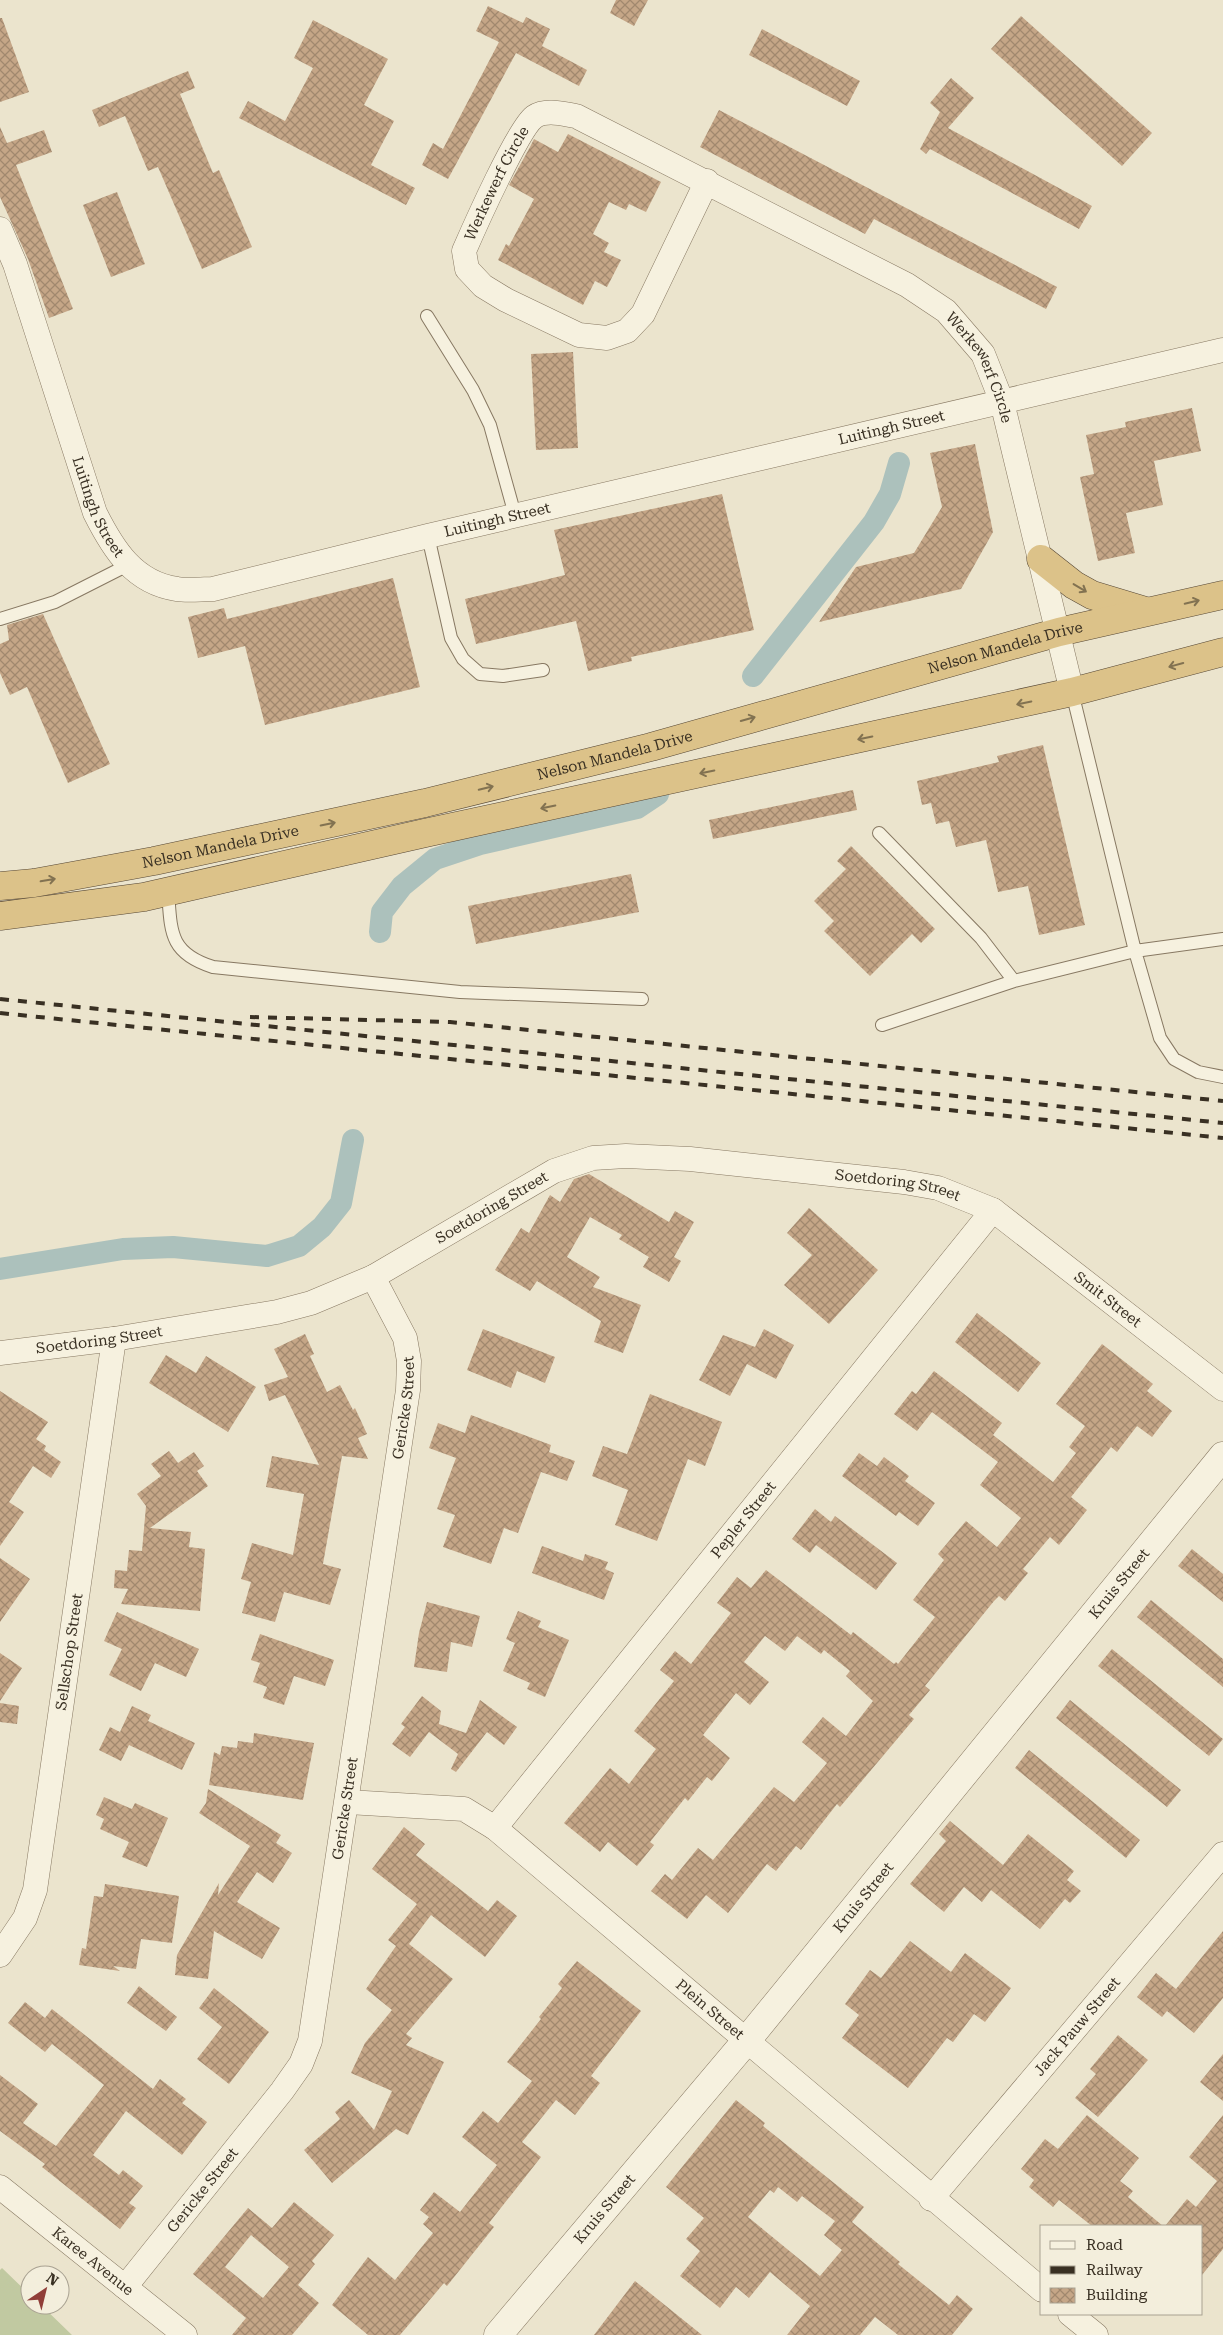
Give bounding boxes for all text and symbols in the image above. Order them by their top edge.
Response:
street label: Werkewerf Circle [461,123,533,243]
street label: Werkewerf Circle [942,308,1016,425]
street label: Luitingh Street [837,406,947,449]
street label: Luitingh Street [68,454,128,561]
street label: Luitingh Street [442,499,552,541]
one-way arrow [1072,583,1086,593]
one-way arrow [1183,597,1199,607]
street label: Nelson Mandela Drive [926,618,1084,678]
one-way arrow [1168,660,1184,670]
one-way arrow [1016,699,1032,708]
one-way arrow [740,713,756,723]
street label: Nelson Mandela Drive [535,727,695,784]
one-way arrow [858,733,874,743]
one-way arrow [699,768,715,778]
one-way arrow [478,782,494,792]
one-way arrow [540,802,556,812]
one-way arrow [319,819,335,828]
street label: Nelson Mandela Drive [141,821,300,872]
one-way arrow [40,875,56,885]
street label: Soetdoring Street [834,1166,963,1205]
street label: Soetdoring Street [432,1167,552,1247]
street label: Smit Street [1071,1268,1145,1331]
street label: Soetdoring Street [35,1322,164,1358]
street label: Gericke Street [389,1354,418,1461]
street label: Pepler Street [707,1477,780,1562]
street label: Kruis Street [1085,1544,1153,1622]
street label: Sellschop Street [52,1592,86,1712]
street label: Gericke Street [328,1755,362,1861]
street label: Kruis Street [829,1858,897,1936]
street label: Jack Pauw Street [1030,1973,1124,2080]
street label: Plein Street [672,1976,748,2044]
street label: Gericke Street [163,2144,242,2236]
street label: Kruis Street [570,2170,639,2247]
street label: Karee Avenue [49,2223,137,2299]
legend [1040,2225,1203,2315]
text: Road [1086,2236,1123,2254]
text: Railway [1086,2261,1143,2279]
north arrow [20,2265,70,2315]
text: N [43,2270,62,2289]
text: Building [1086,2286,1148,2304]

